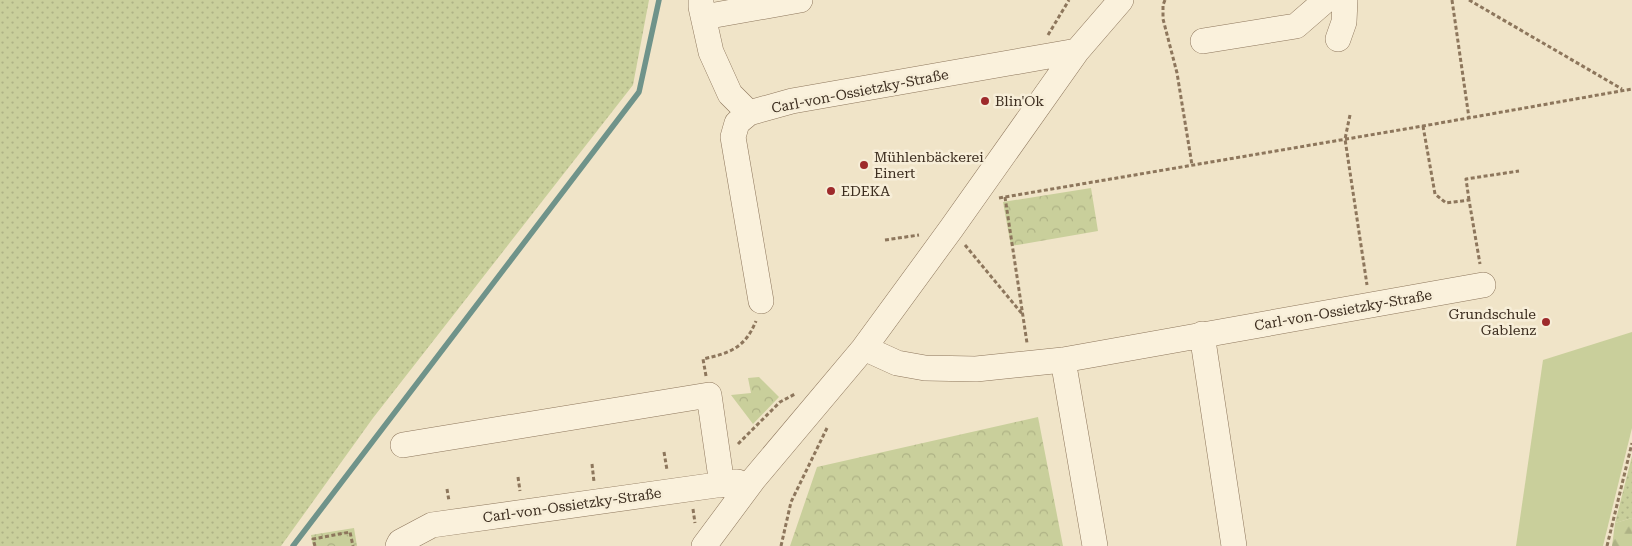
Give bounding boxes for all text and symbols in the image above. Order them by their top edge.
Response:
street label: Carl-von-Ossietzky-Straße [770,66,950,116]
place label: Blin'Ok [995,93,1044,109]
marker: Blin'Ok [979,95,991,107]
place label: Mühlenbäckerei Einert [874,149,984,181]
marker: Mühlenbäckerei Einert [858,159,870,171]
place label: EDEKA [841,183,890,199]
marker: EDEKA [825,185,837,197]
street label: Carl-von-Ossietzky-Straße [1253,286,1433,334]
place label: Grundschule Gablenz [1448,306,1536,338]
marker: Grundschule Gablenz [1540,316,1552,328]
street label: Carl-von-Ossietzky-Straße [482,484,663,525]

